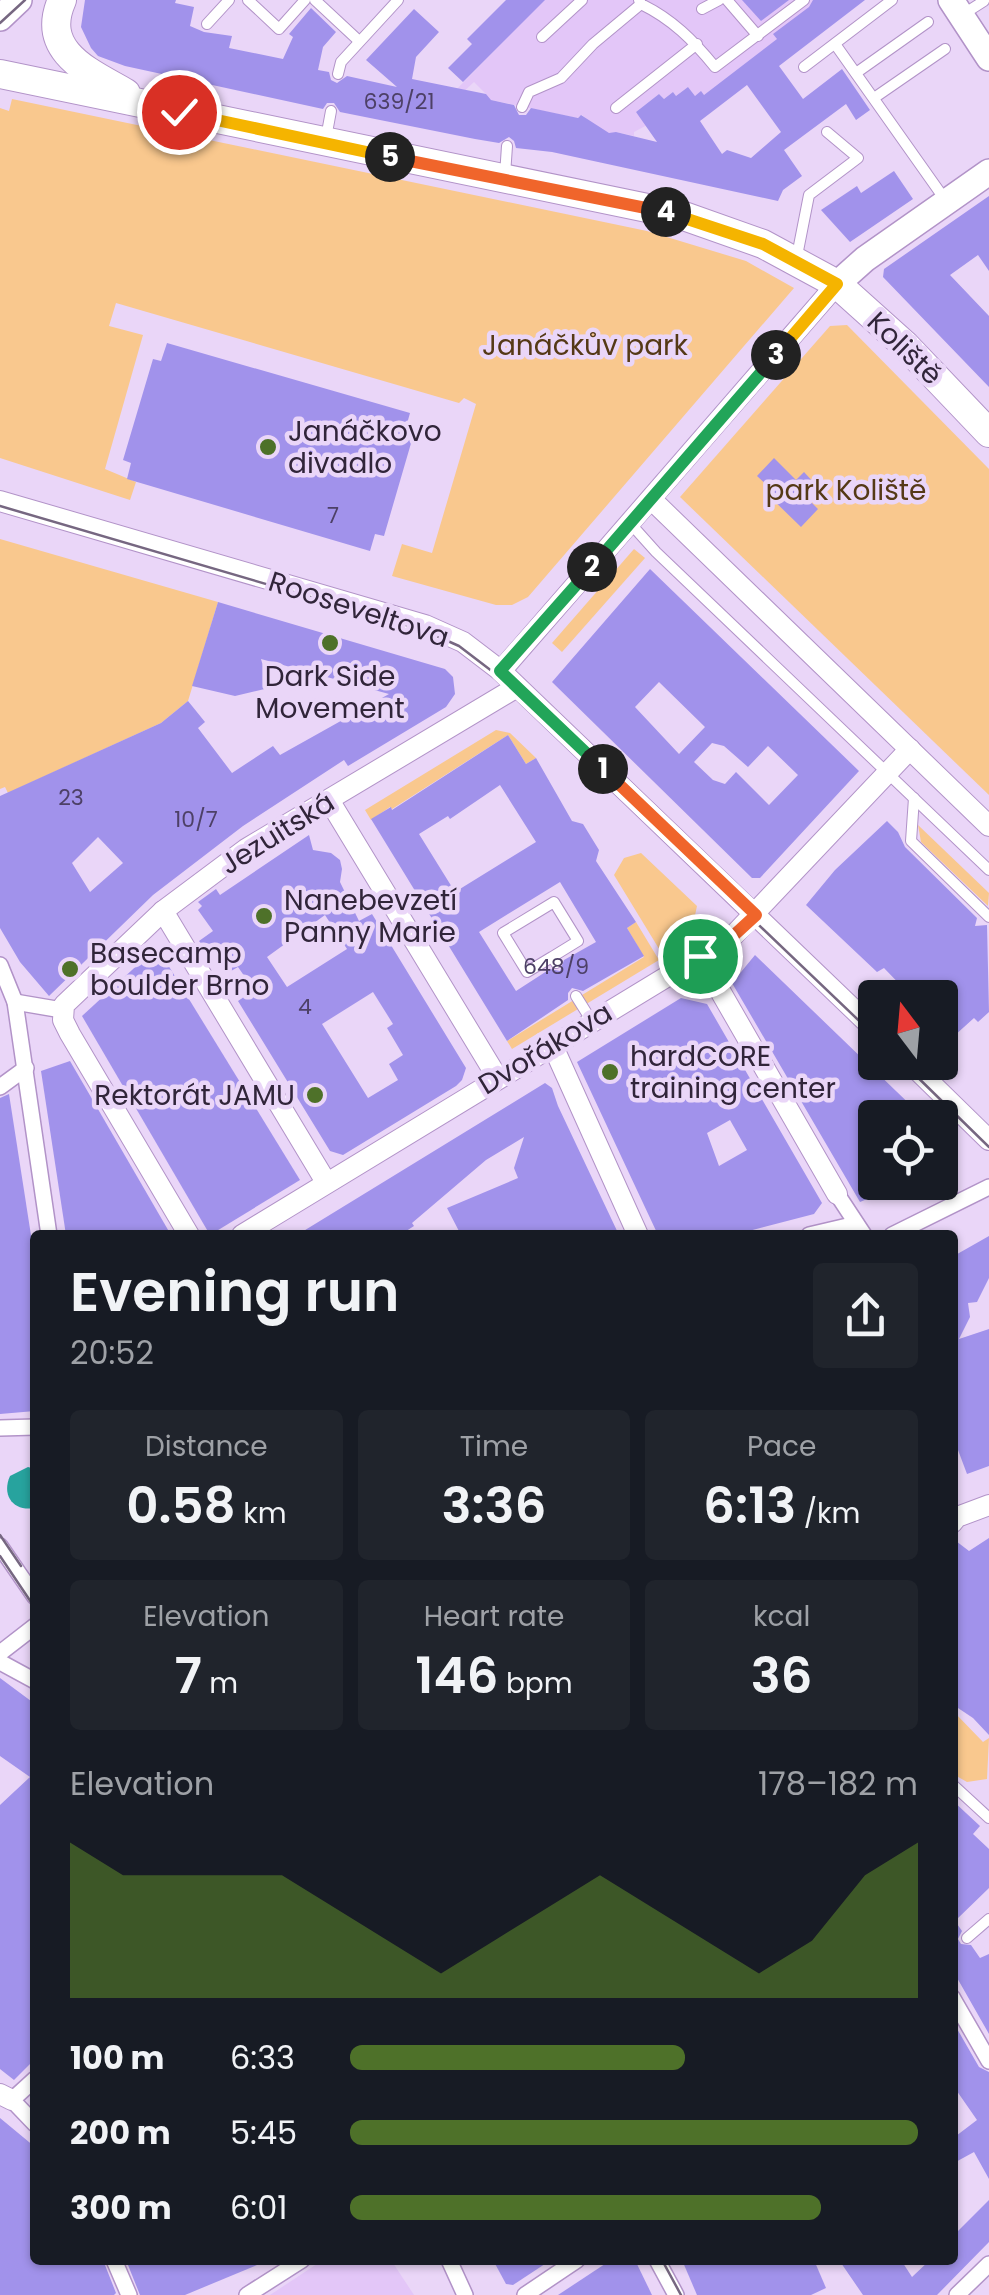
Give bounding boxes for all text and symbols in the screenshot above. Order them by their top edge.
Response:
pin [137,70,222,155]
icon: check [152,85,207,140]
house number: 639/21 [364,86,434,117]
pin: 5 [365,132,415,182]
text: 5 [381,137,399,176]
pin: 4 [641,187,691,237]
text: 4 [657,192,675,231]
street label: Koliště [859,303,951,394]
park label: Janáčkův park [482,326,689,365]
pin: 3 [751,330,801,380]
text: 3 [768,335,784,374]
place label: Janáčkovo divadlo [288,412,442,483]
marker: Janáčkovo divadlo [257,436,279,458]
park label: park Koliště [766,471,926,510]
house number: 7 [327,500,339,531]
pin: 2 [567,542,617,592]
text: 2 [584,547,600,586]
street label: Rooseveltova [264,562,454,657]
marker: Dark Side Movement [319,632,341,654]
place label: Dark Side Movement [255,657,405,728]
pin: 1 [578,744,628,794]
text: 1 [598,749,608,788]
house number: 23 [58,782,84,813]
street label: Jezuitská [213,783,342,884]
house number: 10/7 [174,804,218,835]
place label: Nanebevzetí Panny Marie [284,881,457,952]
marker: Nanebevzetí Panny Marie [253,905,275,927]
pin [658,914,743,999]
icon: arrive [673,929,728,984]
place label: Basecamp boulder Brno [90,934,269,1005]
house number: 648/9 [523,951,589,982]
marker: Basecamp boulder Brno [59,958,81,980]
north arrow [858,980,958,1080]
map controls [858,980,958,1200]
house number: 4 [298,991,312,1022]
street label: Dvořákova [471,993,619,1104]
place label: hardCORE training center [630,1037,836,1108]
marker: hardCORE training center [599,1061,621,1083]
place label: Rektorát JAMU [94,1076,295,1115]
marker: Rektorát JAMU [304,1084,326,1106]
button: locate [858,1100,958,1200]
text: Evening run [70,1253,399,1330]
button: share [813,1263,918,1368]
text: 20:52 [70,1330,154,1375]
text: Distance [145,1427,268,1466]
text: Time [460,1427,528,1466]
text: Pace [747,1427,816,1466]
text: 0.58 [126,1470,236,1541]
text: 3:36 [441,1470,547,1541]
text: 6:13 [703,1470,796,1541]
text: km [236,1494,287,1533]
text: /km [796,1494,860,1533]
text: Elevation [143,1597,269,1636]
text: Heart rate [424,1597,564,1636]
text: kcal [753,1597,810,1636]
text: 7 [174,1640,202,1711]
text: 146 [415,1640,498,1711]
text: 36 [751,1640,813,1711]
text: m [202,1664,238,1703]
text: bpm [498,1664,573,1703]
text: Elevation [70,1761,214,1806]
text: 178–182 m [758,1761,918,1806]
text: 100 m [70,2035,164,2080]
text: 6:33 [230,2035,295,2080]
text: 200 m [70,2110,171,2155]
text: 5:45 [230,2110,297,2155]
text: 300 m [70,2185,172,2230]
text: 6:01 [230,2185,287,2230]

